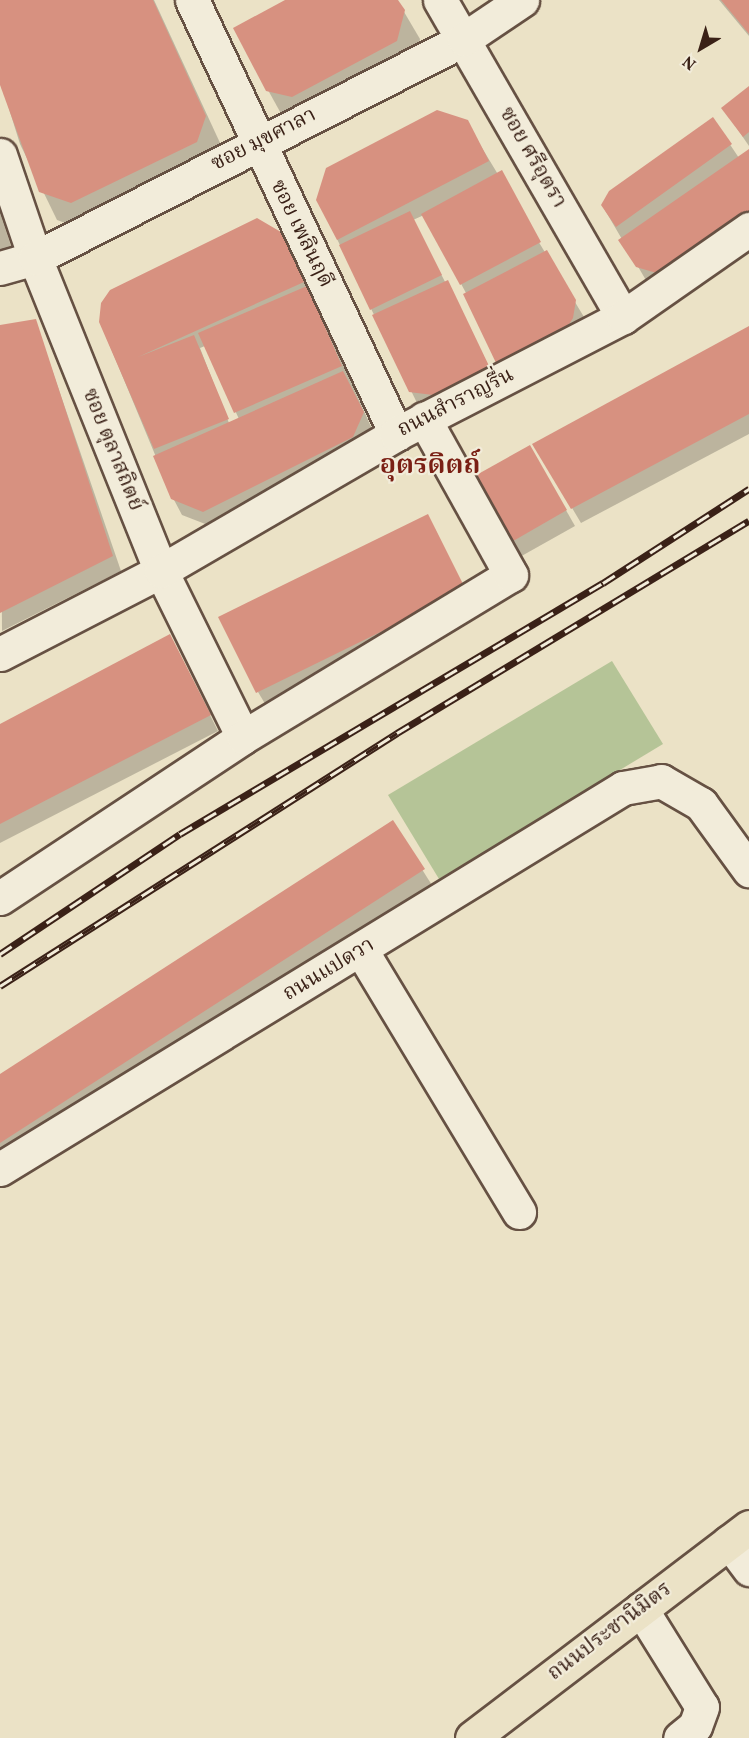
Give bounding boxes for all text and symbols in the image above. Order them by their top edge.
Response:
north arrow [671,18,731,78]
text: N [679,50,701,74]
street label: ซอย มุขศาลา [207,103,321,177]
street label: ซอย ศรีอุตรา [493,103,571,213]
street label: ซอย เพลินฤดี [264,176,338,292]
street label: ถนนสำราญรื่น [394,363,518,443]
street label: ซอย ตุลาสถิตย์ [76,385,148,515]
district label: อุตรดิตถ์ [380,451,480,483]
street label: ถนนแปดวา [279,933,379,1007]
street label: ถนนประชานิมิตร [543,1577,677,1687]

